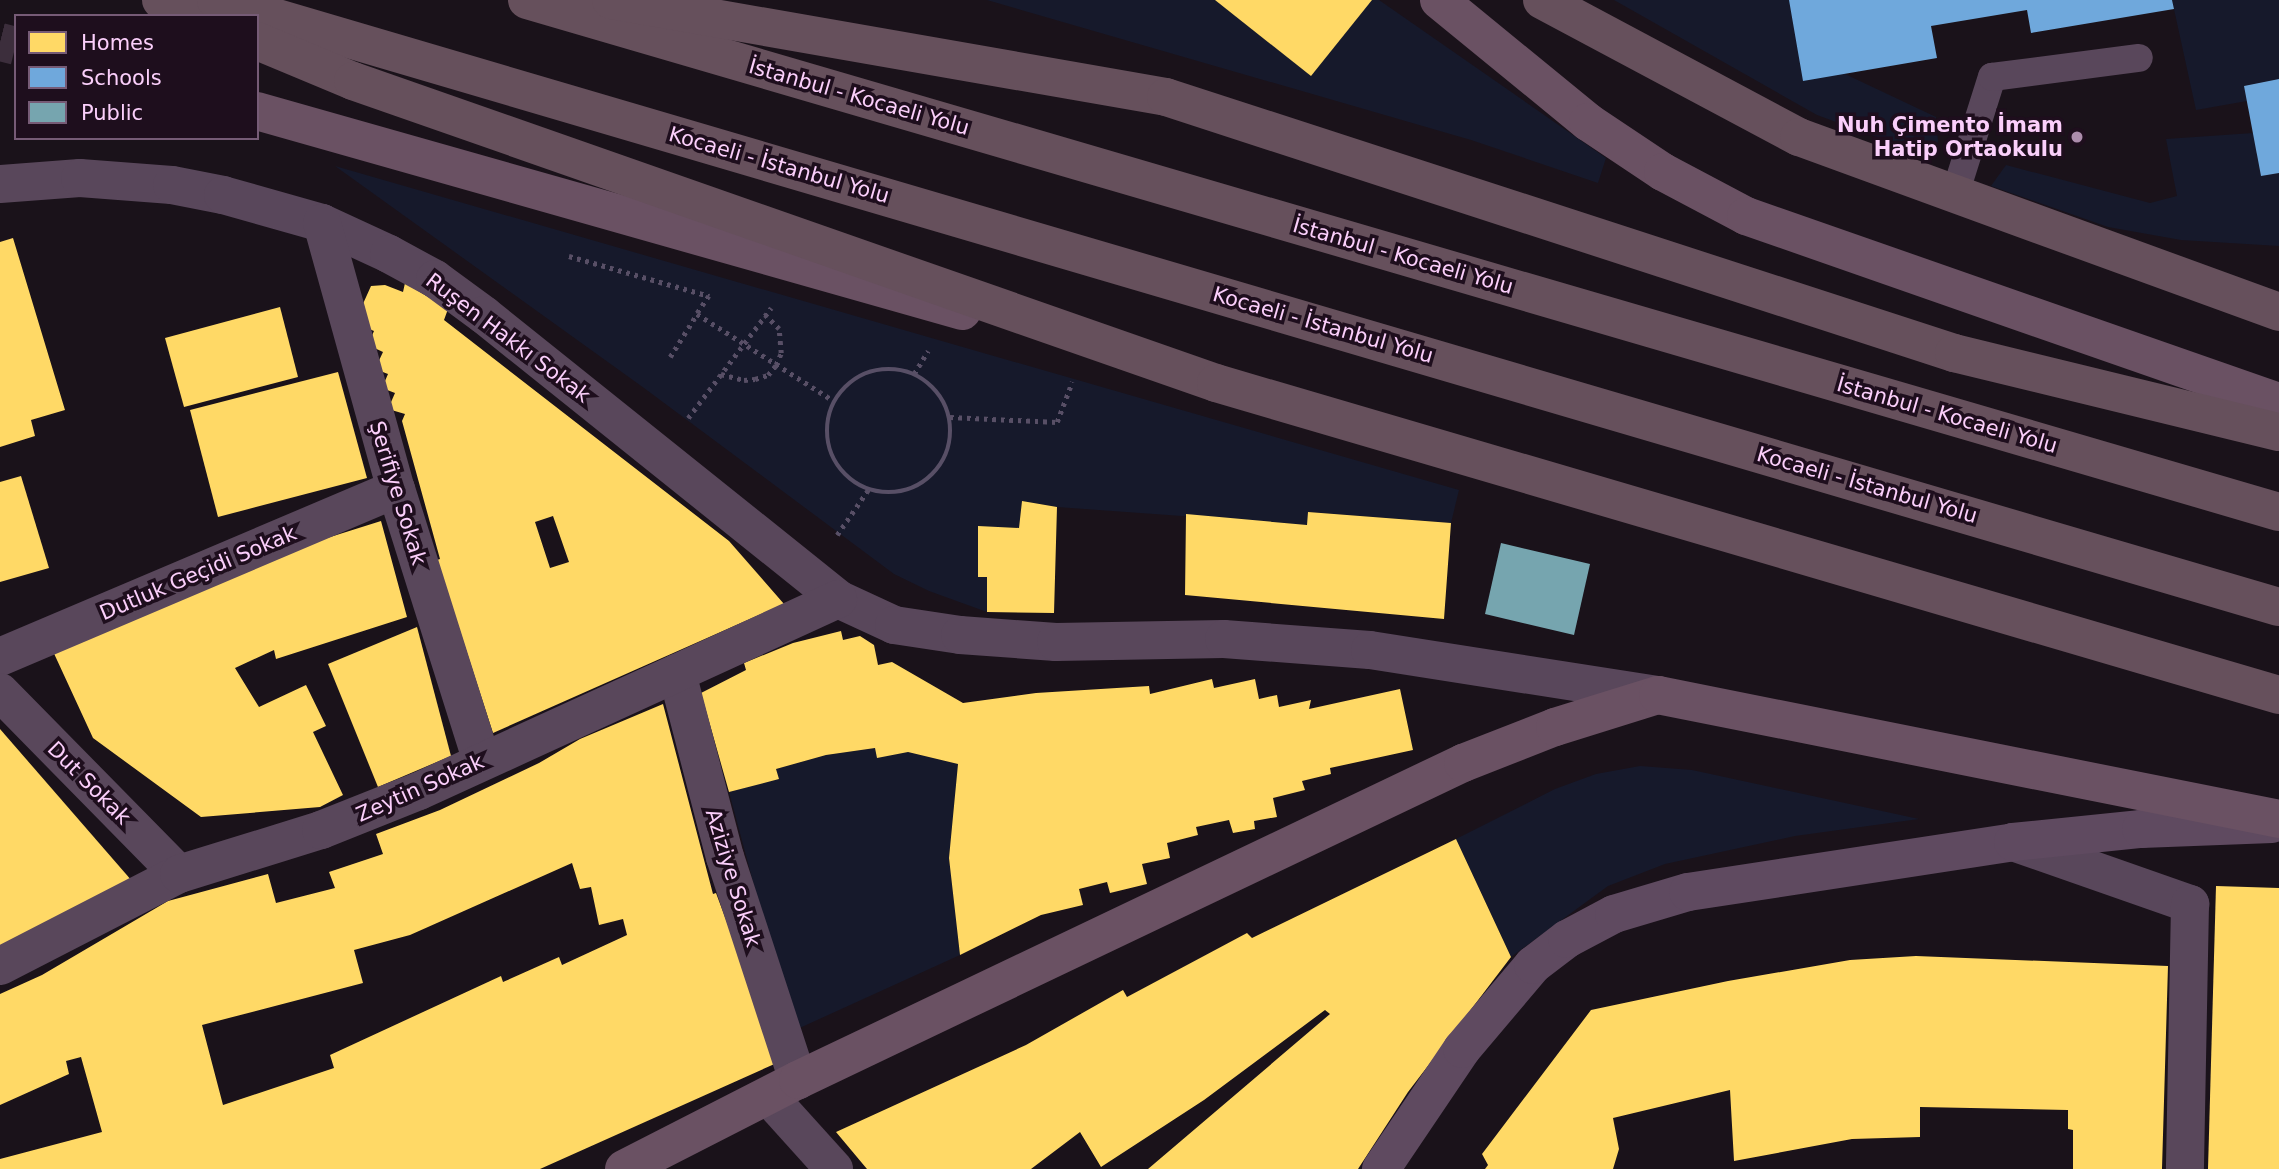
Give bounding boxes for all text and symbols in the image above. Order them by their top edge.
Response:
legend [14,14,259,140]
text: Homes [81,31,154,55]
street label: İstanbul - Kocaeli Yolu [746,53,972,141]
text: Schools [81,66,162,90]
text: Public [81,101,143,125]
place label: Nuh Çimento İmam Hatip Ortaokulu [1837,112,2063,162]
street label: Kocaeli - İstanbul Yolu [666,121,892,209]
marker: Nuh Çimento İmam Hatip Ortaokulu [2069,129,2085,145]
street label: İstanbul - Kocaeli Yolu [1290,212,1516,300]
street label: Ruşen Hakkı Sokak [421,268,595,408]
street label: Kocaeli - İstanbul Yolu [1210,281,1436,369]
street label: İstanbul - Kocaeli Yolu [1834,371,2060,459]
street label: Şerifiye Sokak [364,418,432,568]
street label: Kocaeli - İstanbul Yolu [1754,441,1980,529]
street label: Dutluk Geçidi Sokak [96,520,300,626]
street label: Dut Sokak [42,736,136,830]
street label: Zeytin Sokak [352,749,488,827]
street label: Aziziye Sokak [700,806,766,950]

